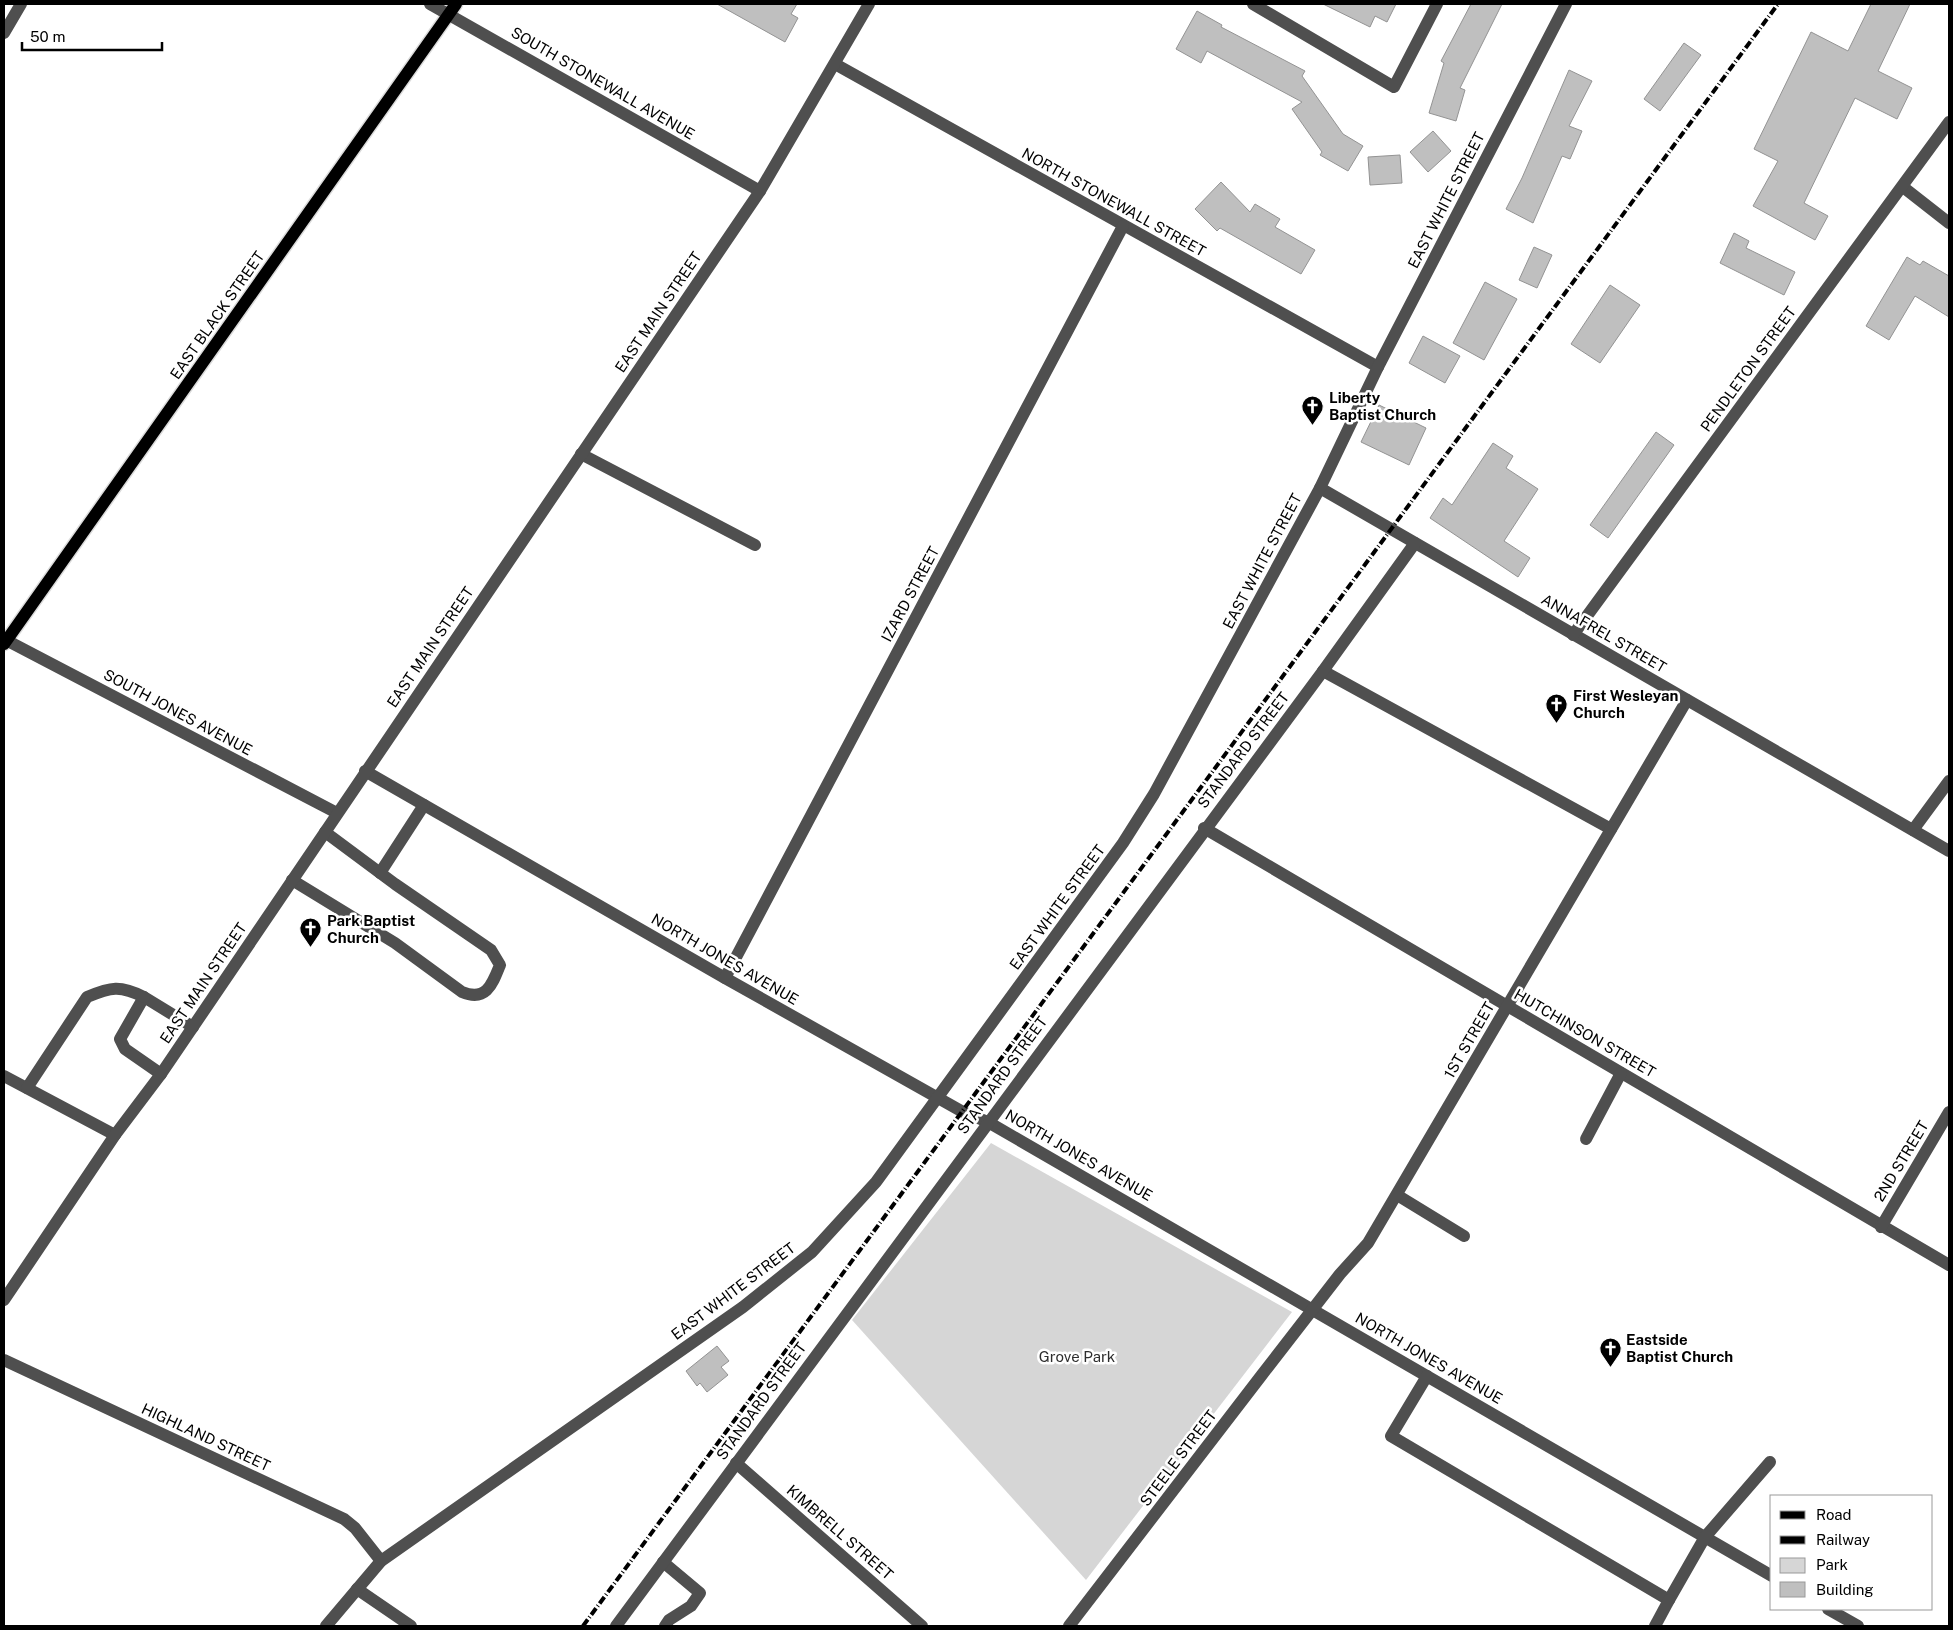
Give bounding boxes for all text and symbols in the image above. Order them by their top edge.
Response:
scale bar [22,20,162,52]
street label: SOUTH STONEWALL AVENUE [508,23,698,143]
text: 50 m [30,28,65,45]
street label: EAST WHITE STREET [1404,129,1488,271]
street label: NORTH STONEWALL STREET [1019,144,1209,260]
street label: EAST BLACK STREET [166,248,268,382]
street label: EAST MAIN STREET [611,248,705,376]
street label: PENDLETON STREET [1697,303,1799,435]
place label: Liberty Baptist Church [1329,389,1436,423]
church icon: Liberty Baptist Church [1301,394,1325,425]
street label: EAST WHITE STREET [1219,491,1305,631]
street label: IZARD STREET [878,543,942,645]
street label: EAST MAIN STREET [383,583,477,711]
street label: ANNAFREL STREET [1539,590,1670,676]
street label: SOUTH JONES AVENUE [101,666,255,758]
place label: First Wesleyan Church [1573,687,1678,721]
street label: STANDARD STREET [1194,689,1292,811]
church icon: First Wesleyan Church [1545,692,1569,723]
street label: EAST WHITE STREET [1006,841,1108,973]
street label: NORTH JONES AVENUE [648,910,802,1008]
place label: Park Baptist Church [327,912,415,946]
church icon: Park Baptist Church [299,917,323,948]
street label: EAST MAIN STREET [156,919,250,1047]
street label: HUTCHINSON STREET [1511,985,1659,1081]
street label: 1ST STREET [1440,999,1498,1081]
street label: STANDARD STREET [954,1013,1050,1137]
street label: NORTH JONES AVENUE [1002,1106,1156,1204]
street label: 2ND STREET [1870,1118,1932,1204]
street label: EAST WHITE STREET [668,1239,798,1343]
street label: NORTH JONES AVENUE [1352,1309,1506,1407]
place label: Eastside Baptist Church [1626,1331,1733,1365]
church icon: Eastside Baptist Church [1598,1336,1622,1367]
street label: STANDARD STREET [713,1339,809,1463]
park label: Grove Park [1039,1348,1115,1365]
street label: HIGHLAND STREET [139,1400,273,1474]
street label: STEELE STREET [1136,1407,1220,1509]
street label: KIMBRELL STREET [783,1481,897,1583]
legend [1770,1495,1933,1610]
text: Road [1816,1506,1852,1523]
text: Railway [1816,1531,1870,1548]
text: Park [1816,1556,1848,1573]
text: Building [1816,1581,1874,1598]

